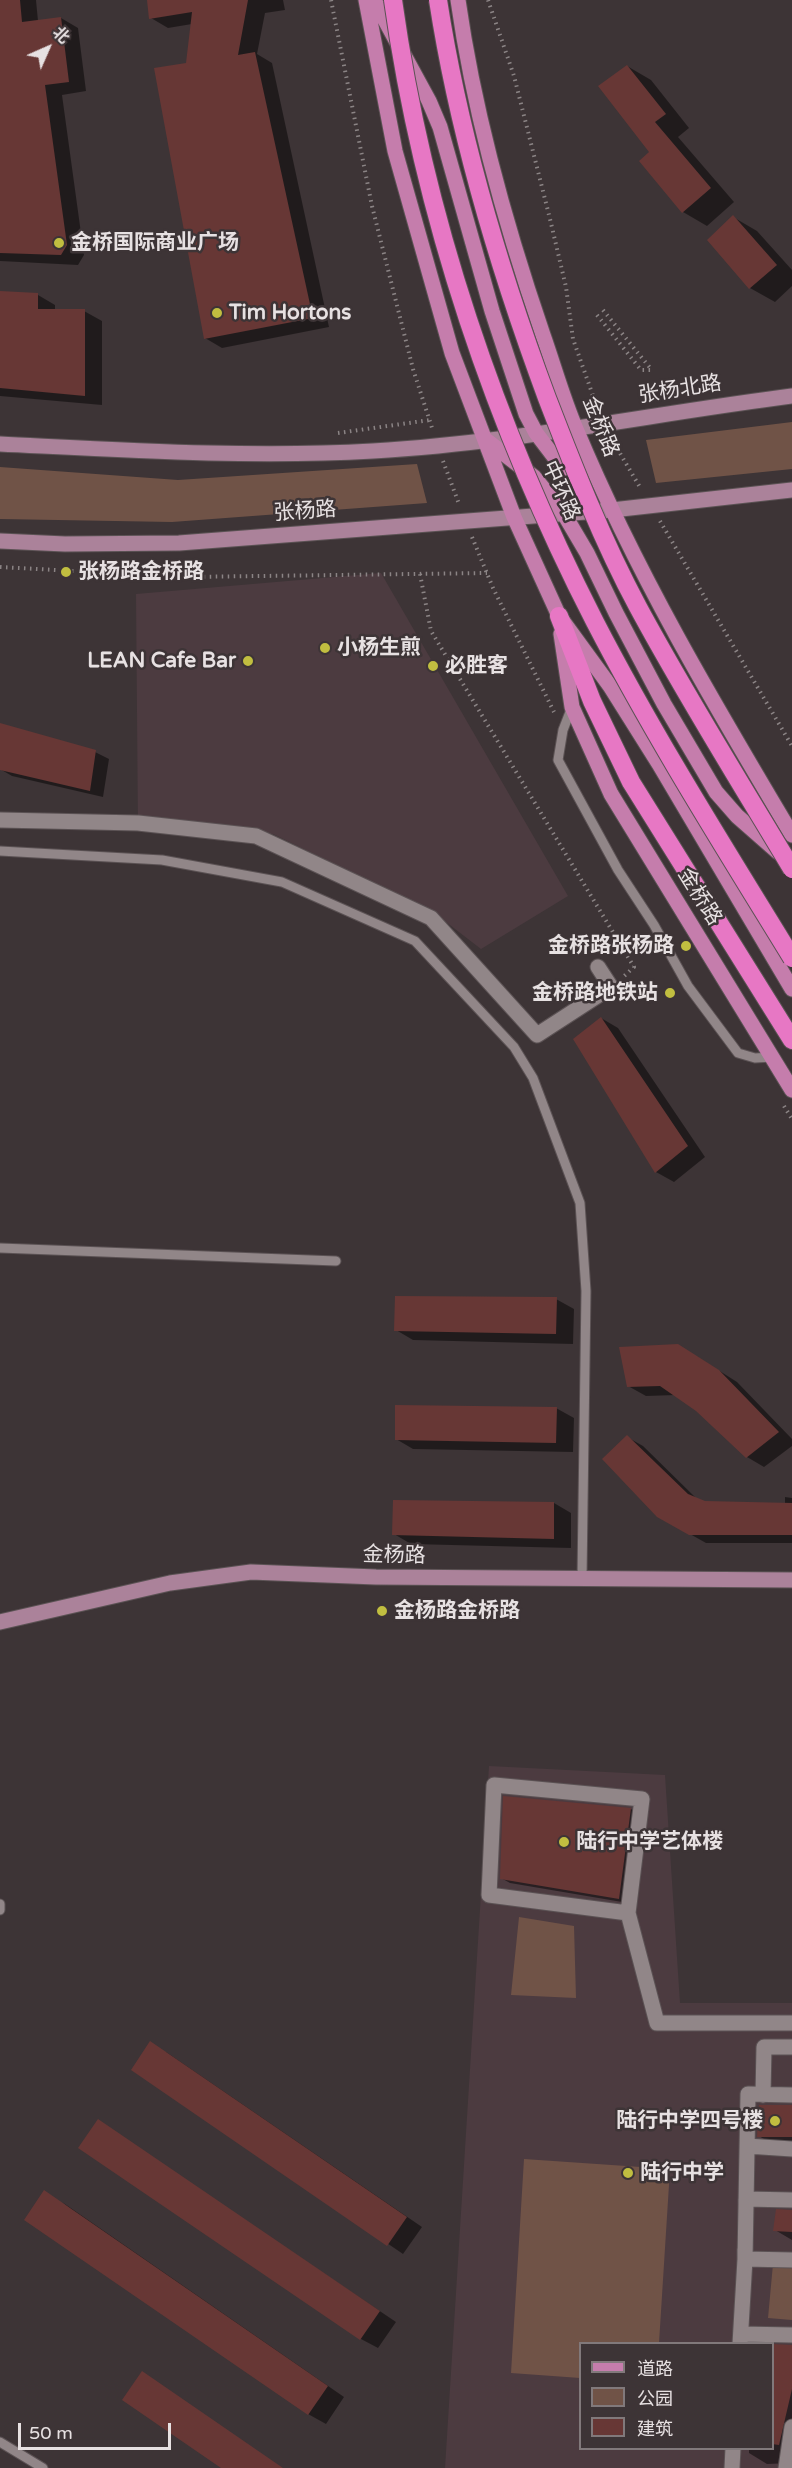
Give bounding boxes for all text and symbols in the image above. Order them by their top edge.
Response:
north arrow [18,18,78,78]
text: 北 [48,23,73,48]
place label: 金桥国际商业广场 [71,230,239,256]
marker: 金桥国际商业广场 [52,236,66,250]
place label: Tim Hortons [229,300,351,326]
marker: Tim Hortons [210,306,224,320]
street label: 张杨北路 [637,371,723,409]
street label: 金桥路 [577,393,623,461]
street label: 中环路 [536,457,584,525]
street label: 张杨路 [273,497,337,527]
place label: 张杨路金桥路 [78,559,204,585]
marker: 张杨路金桥路 [59,565,73,579]
place label: 小杨生煎 [337,635,421,661]
marker: 小杨生煎 [318,641,332,655]
place label: LEAN Cafe Bar [87,648,236,674]
place label: 必胜客 [445,653,508,679]
marker: LEAN Cafe Bar [241,654,255,668]
marker: 必胜客 [426,659,440,673]
street label: 金桥路 [672,864,726,930]
place label: 金桥路张杨路 [548,933,674,959]
marker: 金桥路张杨路 [679,939,693,953]
place label: 金桥路地铁站 [532,980,658,1006]
marker: 金桥路地铁站 [663,986,677,1000]
street label: 金杨路 [362,1543,426,1569]
place label: 金杨路金桥路 [394,1598,520,1624]
marker: 金杨路金桥路 [375,1604,389,1618]
place label: 陆行中学艺体楼 [576,1829,723,1855]
marker: 陆行中学艺体楼 [557,1835,571,1849]
place label: 陆行中学四号楼 [616,2108,763,2134]
marker: 陆行中学四号楼 [768,2114,782,2128]
place label: 陆行中学 [640,2160,724,2186]
marker: 陆行中学 [621,2166,635,2180]
legend [579,2342,774,2450]
text: 道路 [637,2358,673,2380]
text: 公园 [637,2388,673,2410]
scale bar [21,2411,174,2449]
text: 建筑 [637,2418,673,2440]
text: 50 m [29,2422,73,2444]

